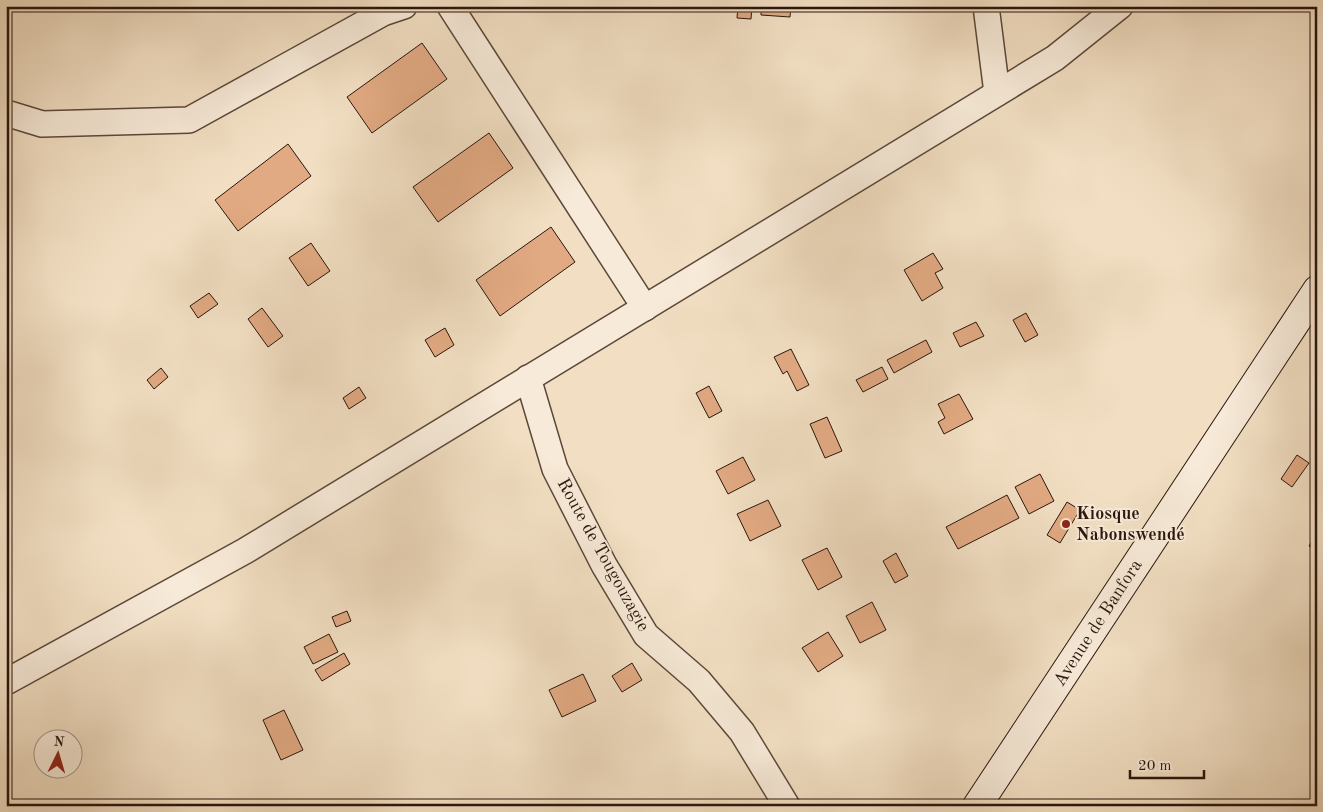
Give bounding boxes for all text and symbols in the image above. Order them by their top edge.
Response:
street label: Route de Tougouzagie [553,475,653,635]
place label: Kiosque Nabonswendé [1076,505,1185,544]
marker: Kiosque Nabonswendé [1060,518,1072,530]
street label: Avenue de Banfora [1050,556,1146,690]
north arrow [32,730,82,780]
text: N [53,735,65,750]
scale bar [1130,747,1204,779]
text: 20 m [1138,759,1172,774]

